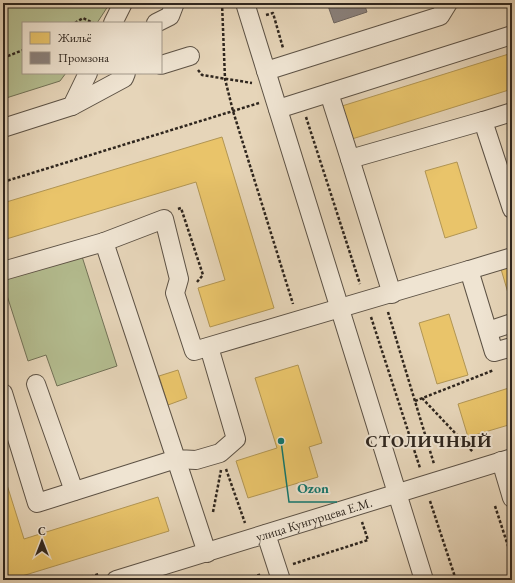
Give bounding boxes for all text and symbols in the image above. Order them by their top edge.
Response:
legend [22,22,162,74]
text: Жильё [57,30,92,46]
text: Промзона [58,50,109,66]
district label: СТОЛИЧНЫЙ [366,430,492,452]
callout: Ozon [289,476,337,502]
text: Ozon [297,479,329,497]
street label: улица Кунгурцева Е.М. [254,493,374,545]
north arrow [22,521,62,561]
text: С [38,524,46,538]

